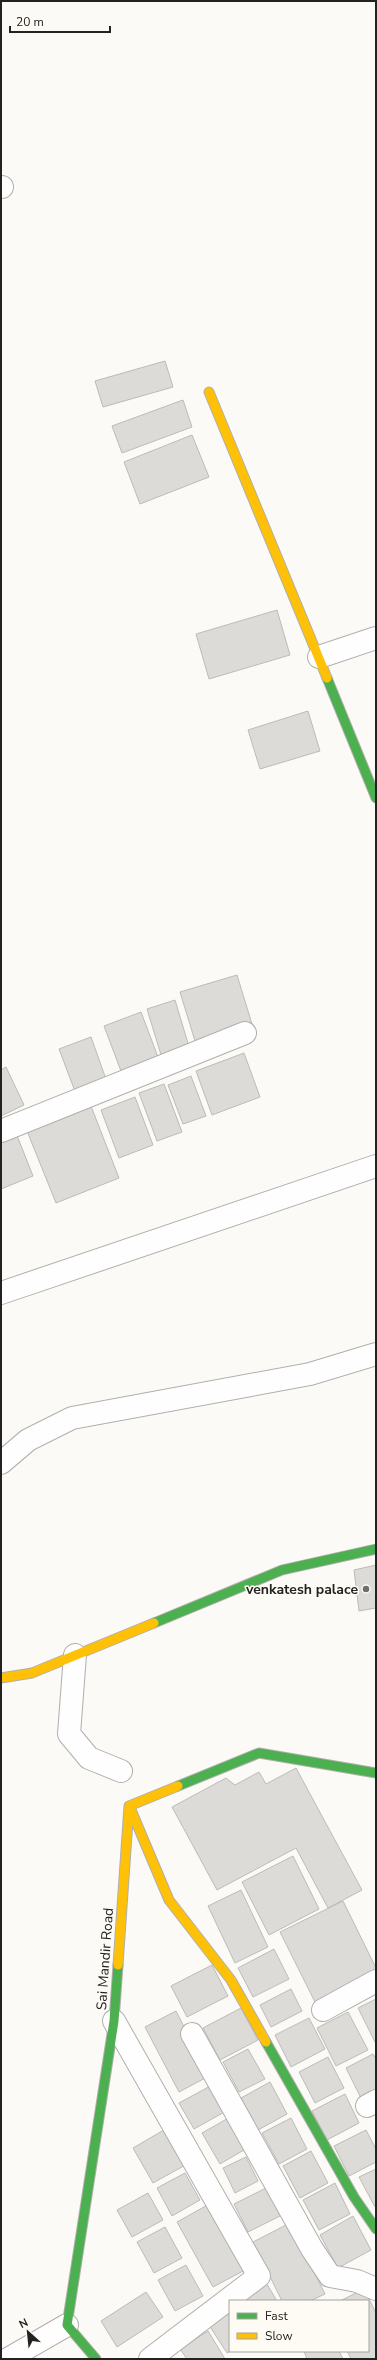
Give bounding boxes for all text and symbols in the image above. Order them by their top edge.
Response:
scale bar [10,8,110,34]
text: 20 m [16,14,44,30]
place label: venkatesh palace [245,1580,358,1599]
marker: venkatesh palace [361,1584,371,1594]
street label: Sai Mandir Road [92,1907,118,2011]
legend [229,2300,369,2352]
text: Fast [265,2308,288,2324]
north arrow [8,2312,48,2352]
text: N [17,2315,31,2332]
text: Slow [265,2328,293,2344]

